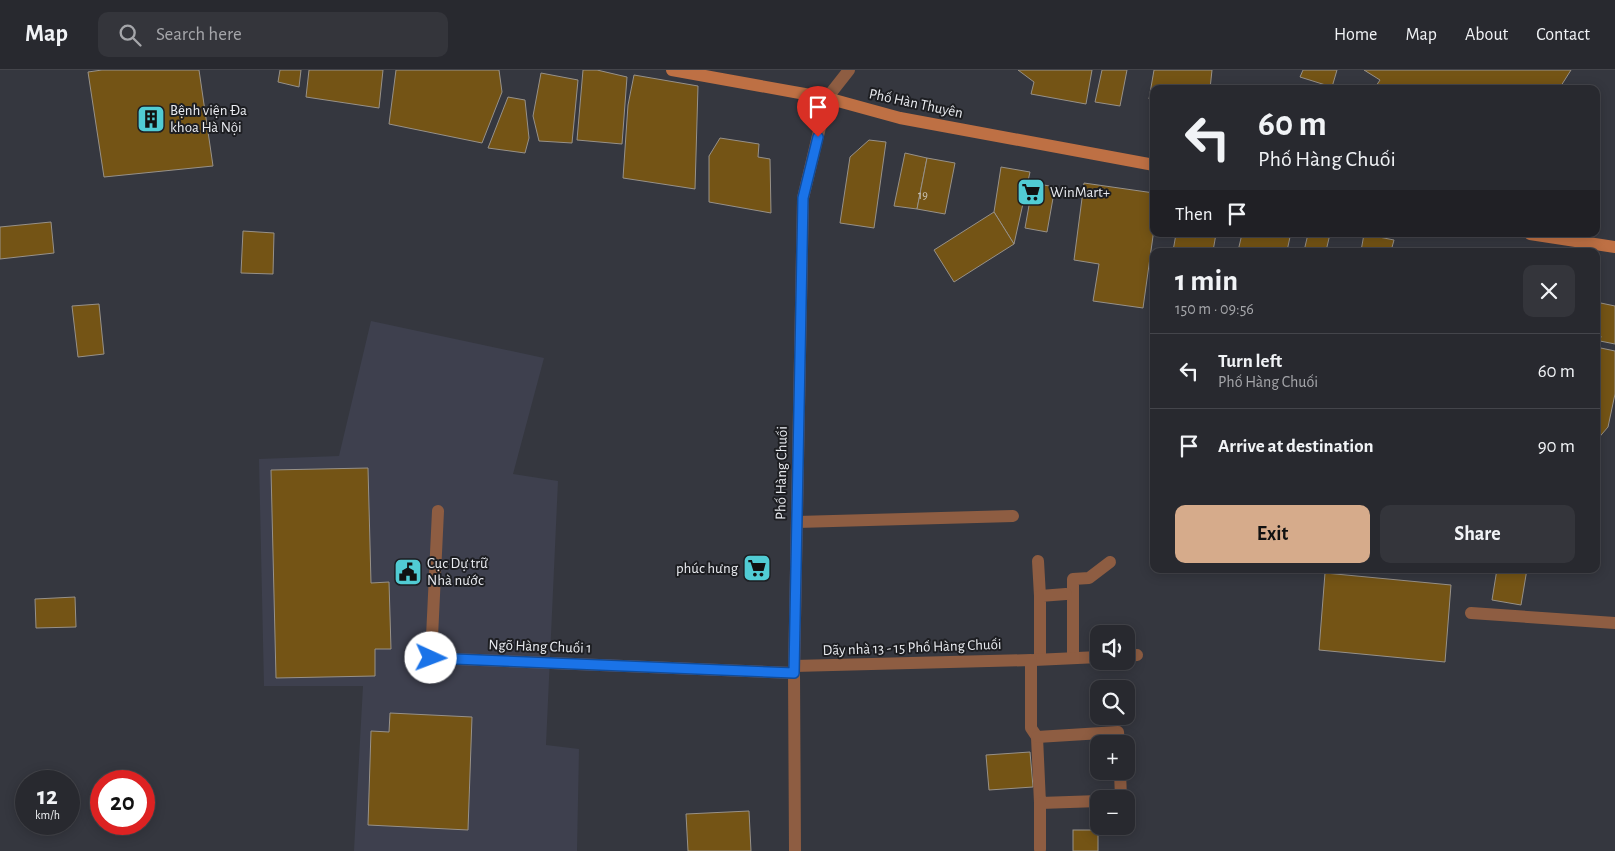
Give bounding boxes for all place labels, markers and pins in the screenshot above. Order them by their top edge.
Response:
pin [797,86,839,137]
place label: Bệnh viện Đa khoa Hà Nội [170,103,247,135]
building icon: Bệnh viện Đa khoa Hà Nội [136,104,166,134]
supermarket icon: WinMart+ [1016,177,1046,207]
place label: WinMart+ [1050,185,1110,200]
supermarket icon: phúc hưng [742,553,772,583]
place label: Cục Dự trữ Nhà nước [427,556,488,588]
public building icon: Cục Dự trữ Nhà nước [393,557,423,587]
place label: phúc hưng [676,561,739,576]

